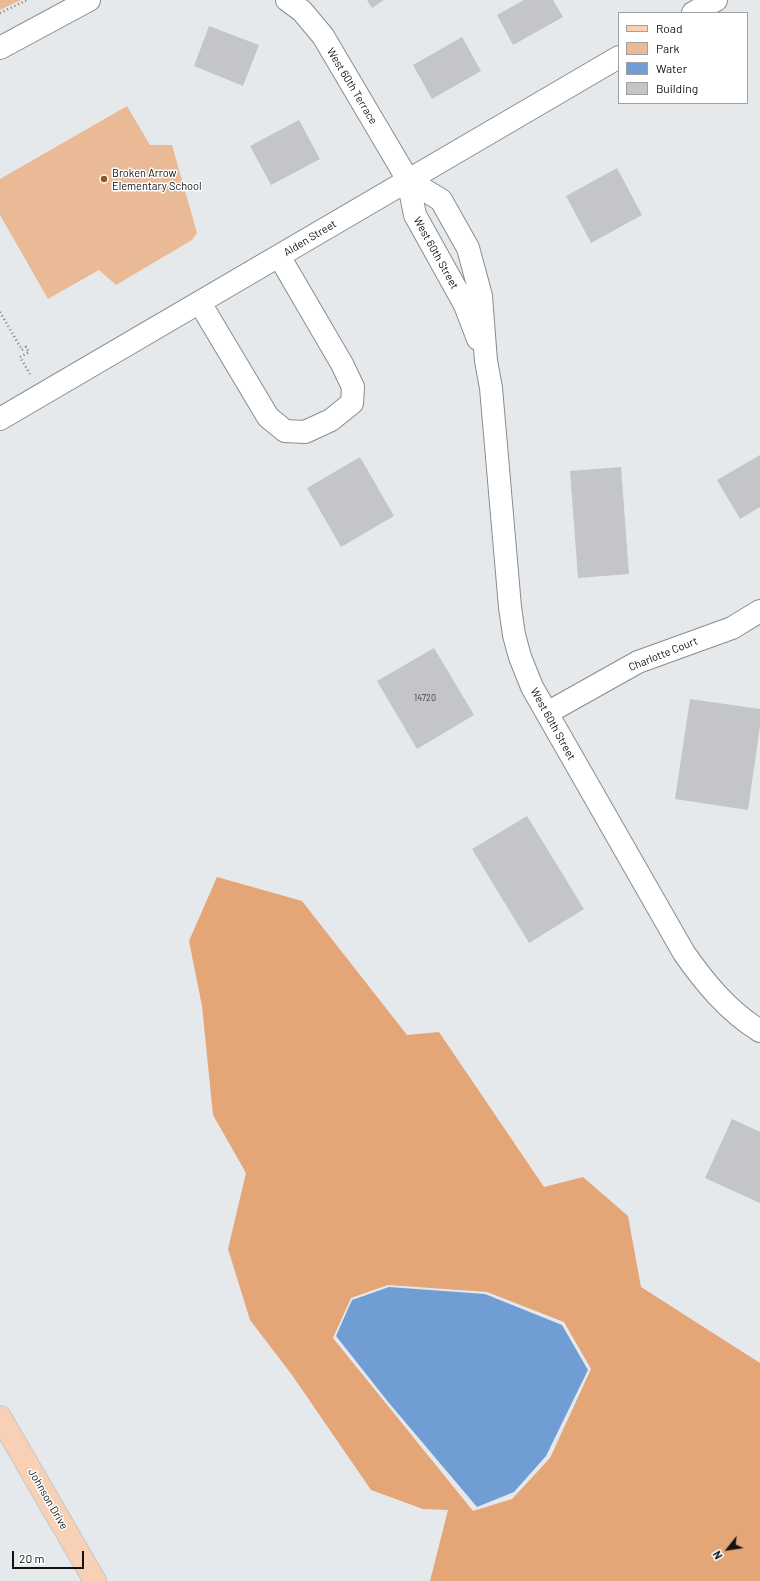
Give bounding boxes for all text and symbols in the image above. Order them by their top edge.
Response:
legend [618,12,748,104]
text: Road [656,21,683,35]
text: Park [656,41,680,55]
street label: West 60th Terrace [324,45,380,127]
text: Water [656,61,687,75]
text: Building [656,81,698,95]
place label: Broken Arrow Elementary School [112,166,202,192]
marker: Broken Arrow Elementary School [99,174,109,184]
street label: West 60th Street [411,215,461,291]
street label: Alden Street [281,217,339,259]
street label: Charlotte Court [627,634,699,674]
street label: West 60th Street [528,686,578,762]
house number: 14720 [414,693,436,703]
street label: Johnson Drive [25,1466,71,1532]
north arrow [708,1529,748,1569]
scale bar [14,1543,86,1569]
text: N [710,1549,725,1562]
text: 20 m [19,1551,45,1565]

